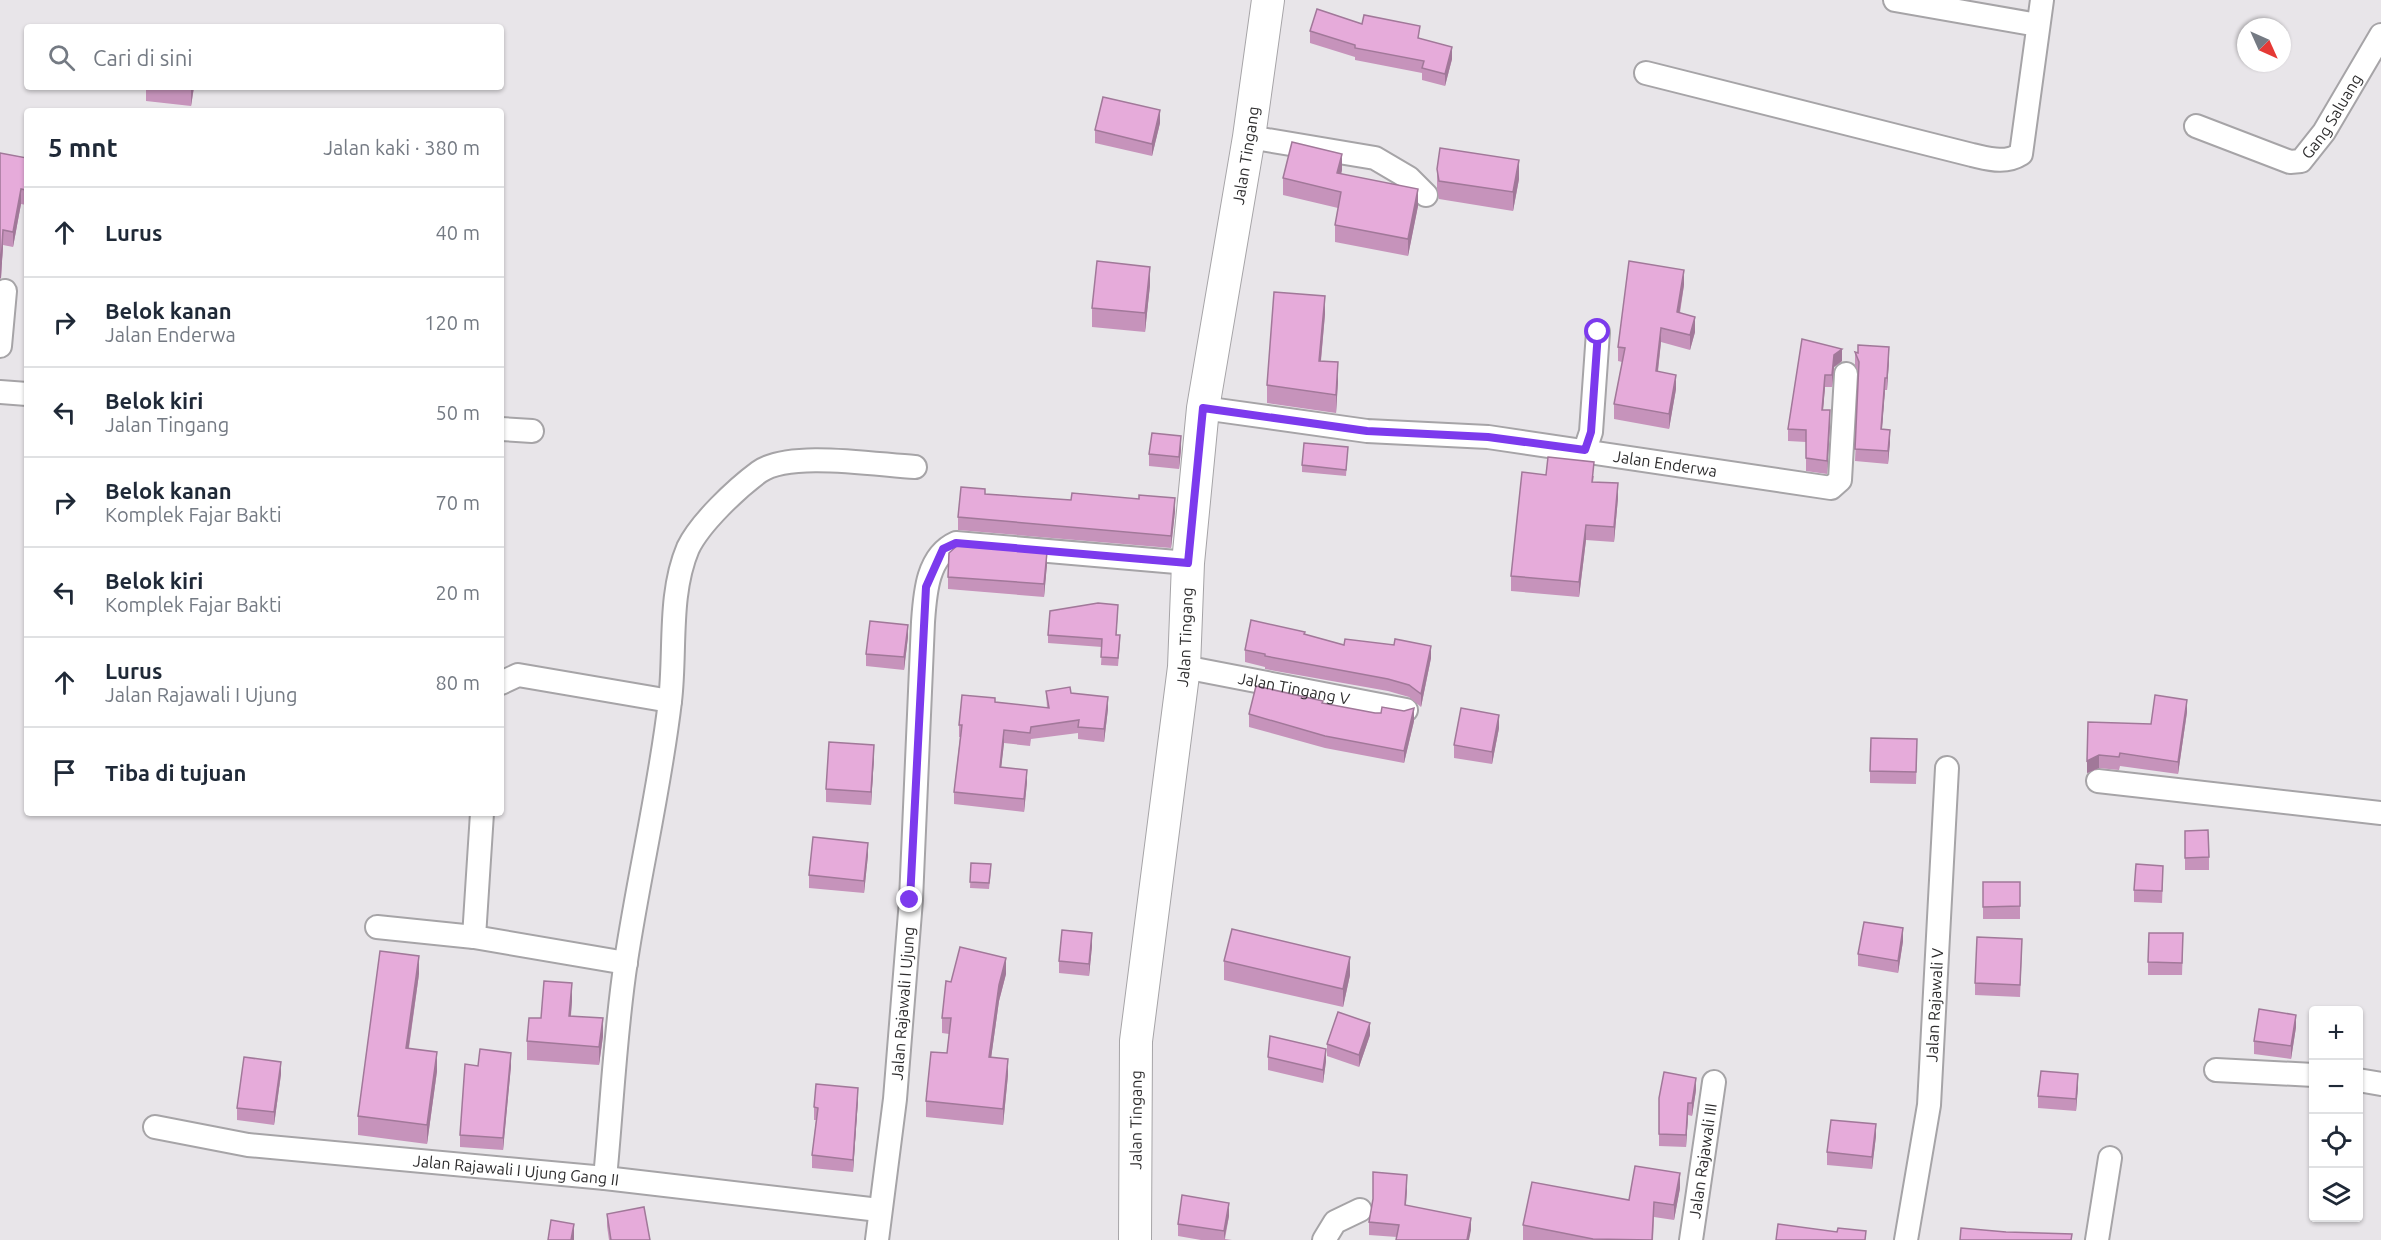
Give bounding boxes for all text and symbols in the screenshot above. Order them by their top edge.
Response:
north arrow [2237,18,2291,72]
search box [24,24,504,90]
icon: search [45,41,78,74]
text: Cari di sini [93,45,193,70]
street label: Gang Saluang [2297,71,2365,162]
street label: Jalan Tingang [1229,105,1262,206]
text: 5 mnt [48,133,118,162]
text: Jalan kaki · 380 m [323,136,480,159]
icon: ahead [48,216,81,249]
text: Lurus [105,220,162,245]
text: 40 m [436,221,480,244]
text: Belok kanan [105,298,232,323]
icon: right [48,306,81,339]
text: 120 m [424,311,480,334]
route start [1584,318,1610,344]
text: Jalan Enderwa [105,323,236,346]
text: Belok kiri [105,388,203,413]
icon: left [48,396,81,429]
text: 50 m [436,401,480,424]
text: Jalan Tingang [105,413,229,436]
street label: Jalan Enderwa [1612,447,1718,480]
text: Belok kanan [105,478,232,503]
icon: right [48,486,81,519]
text: 70 m [436,491,480,514]
text: Komplek Fajar Bakti [105,503,282,526]
text: Belok kiri [105,568,203,593]
icon: left [48,576,81,609]
text: 20 m [436,581,480,604]
street label: Jalan Tingang [1173,587,1196,688]
text: Komplek Fajar Bakti [105,593,282,616]
text: Lurus [105,658,162,683]
icon: ahead [48,666,81,699]
street label: Jalan Tingang V [1237,669,1351,708]
text: 80 m [436,671,480,694]
text: Jalan Rajawali I Ujung [105,683,298,706]
icon: arrive [48,756,81,789]
text: Tiba di tujuan [105,760,246,785]
route end [896,886,922,912]
street label: Jalan Rajawali I Ujung [888,926,918,1081]
street label: Jalan Rajawali V [1922,948,1946,1063]
map controls [2309,1006,2363,1222]
button: + [2309,1006,2363,1060]
button: − [2309,1060,2363,1114]
street label: Jalan Tingang [1126,1070,1145,1170]
street label: Jalan Rajawali III [1685,1102,1720,1220]
button: locate [2309,1114,2363,1168]
street label: Jalan Rajawali I Ujung Gang II [412,1151,620,1189]
button: layers [2309,1168,2363,1222]

